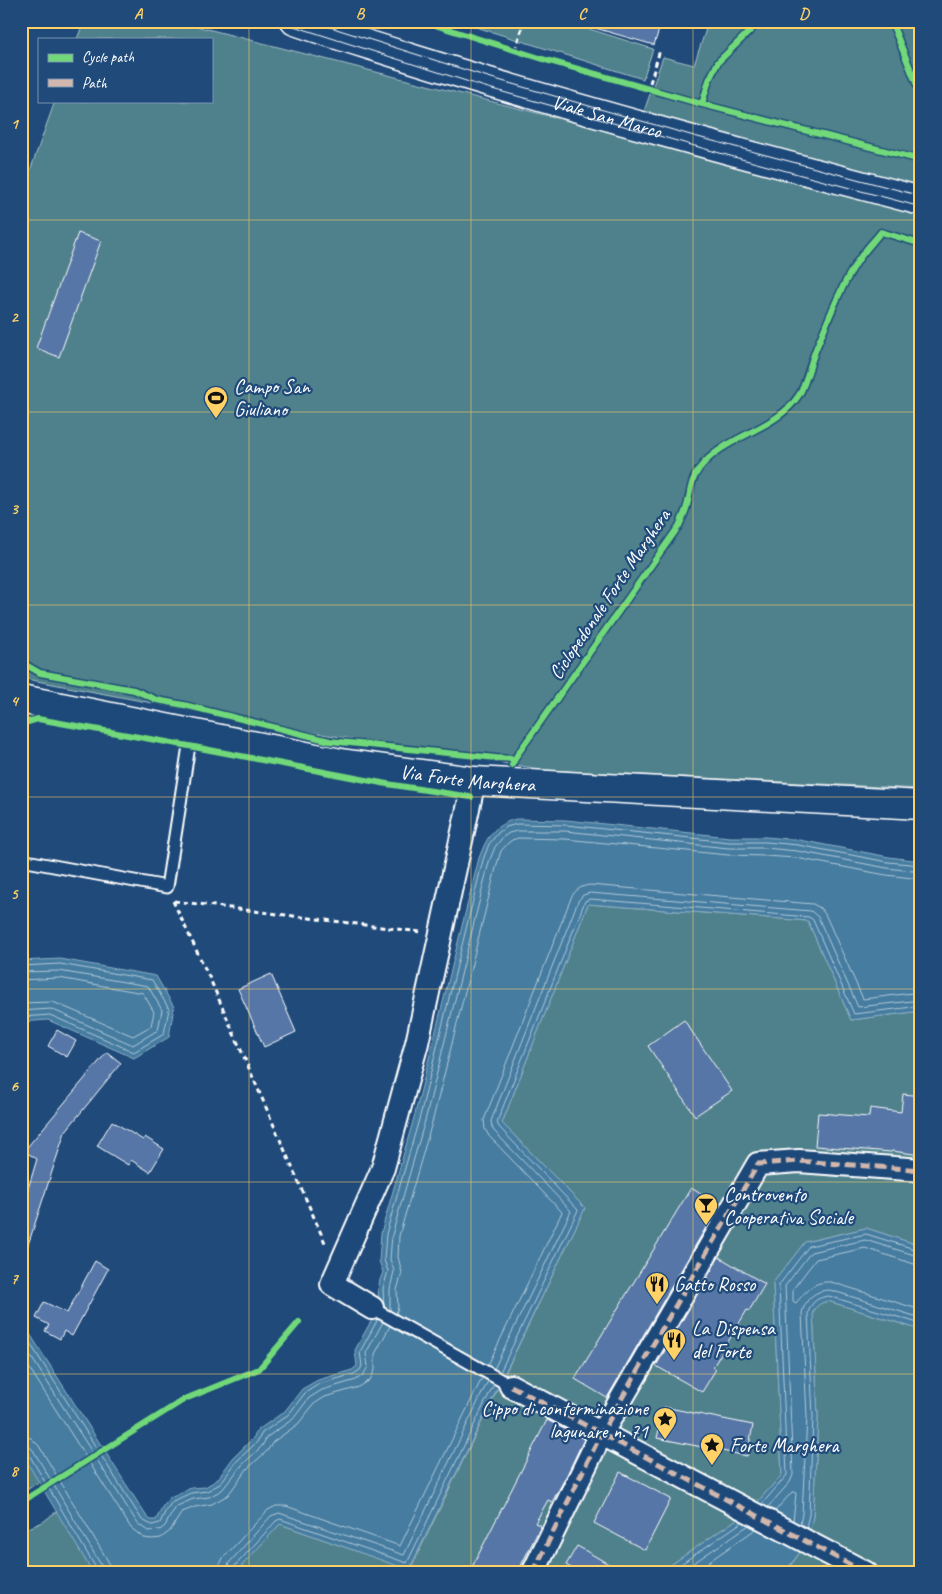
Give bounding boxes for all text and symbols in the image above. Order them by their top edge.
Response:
text: A [134,4,144,24]
text: B [356,4,366,24]
text: C [578,4,588,24]
text: D [799,4,810,24]
legend [38,38,212,102]
text: Cycle path [82,48,134,67]
text: Path [82,74,108,93]
street label: Viale San Marco [549,89,665,144]
text: 1 [10,114,19,134]
text: 2 [10,307,19,327]
place label: Campo San Giuliano [234,374,311,422]
sports icon: Campo San Giuliano [203,385,229,419]
text: 3 [10,499,19,519]
street label: Ciclopedonale Forte Marghera [543,503,677,684]
text: 4 [10,691,19,711]
street label: Via Forte Marghera [399,759,537,797]
text: 5 [11,884,20,904]
text: 6 [10,1076,19,1096]
place label: Controvento Cooperativa Sociale [724,1182,854,1230]
bar icon: Controvento Cooperativa Sociale [693,1192,719,1226]
text: 7 [10,1269,19,1289]
restaurant icon: Gatto Rosso [644,1271,670,1305]
place label: Gatto Rosso [674,1272,756,1297]
place label: La Dispensa del Forte [692,1316,776,1364]
restaurant icon: La Dispensa del Forte [661,1327,687,1361]
place label: Cippo di conterminazione lagunare n. 71 [482,1396,649,1444]
place icon: Cippo di conterminazione lagunare n. 71 [652,1406,678,1440]
place icon: Forte Marghera [699,1432,725,1466]
place label: Forte Marghera [730,1433,841,1458]
text: 8 [10,1461,19,1481]

